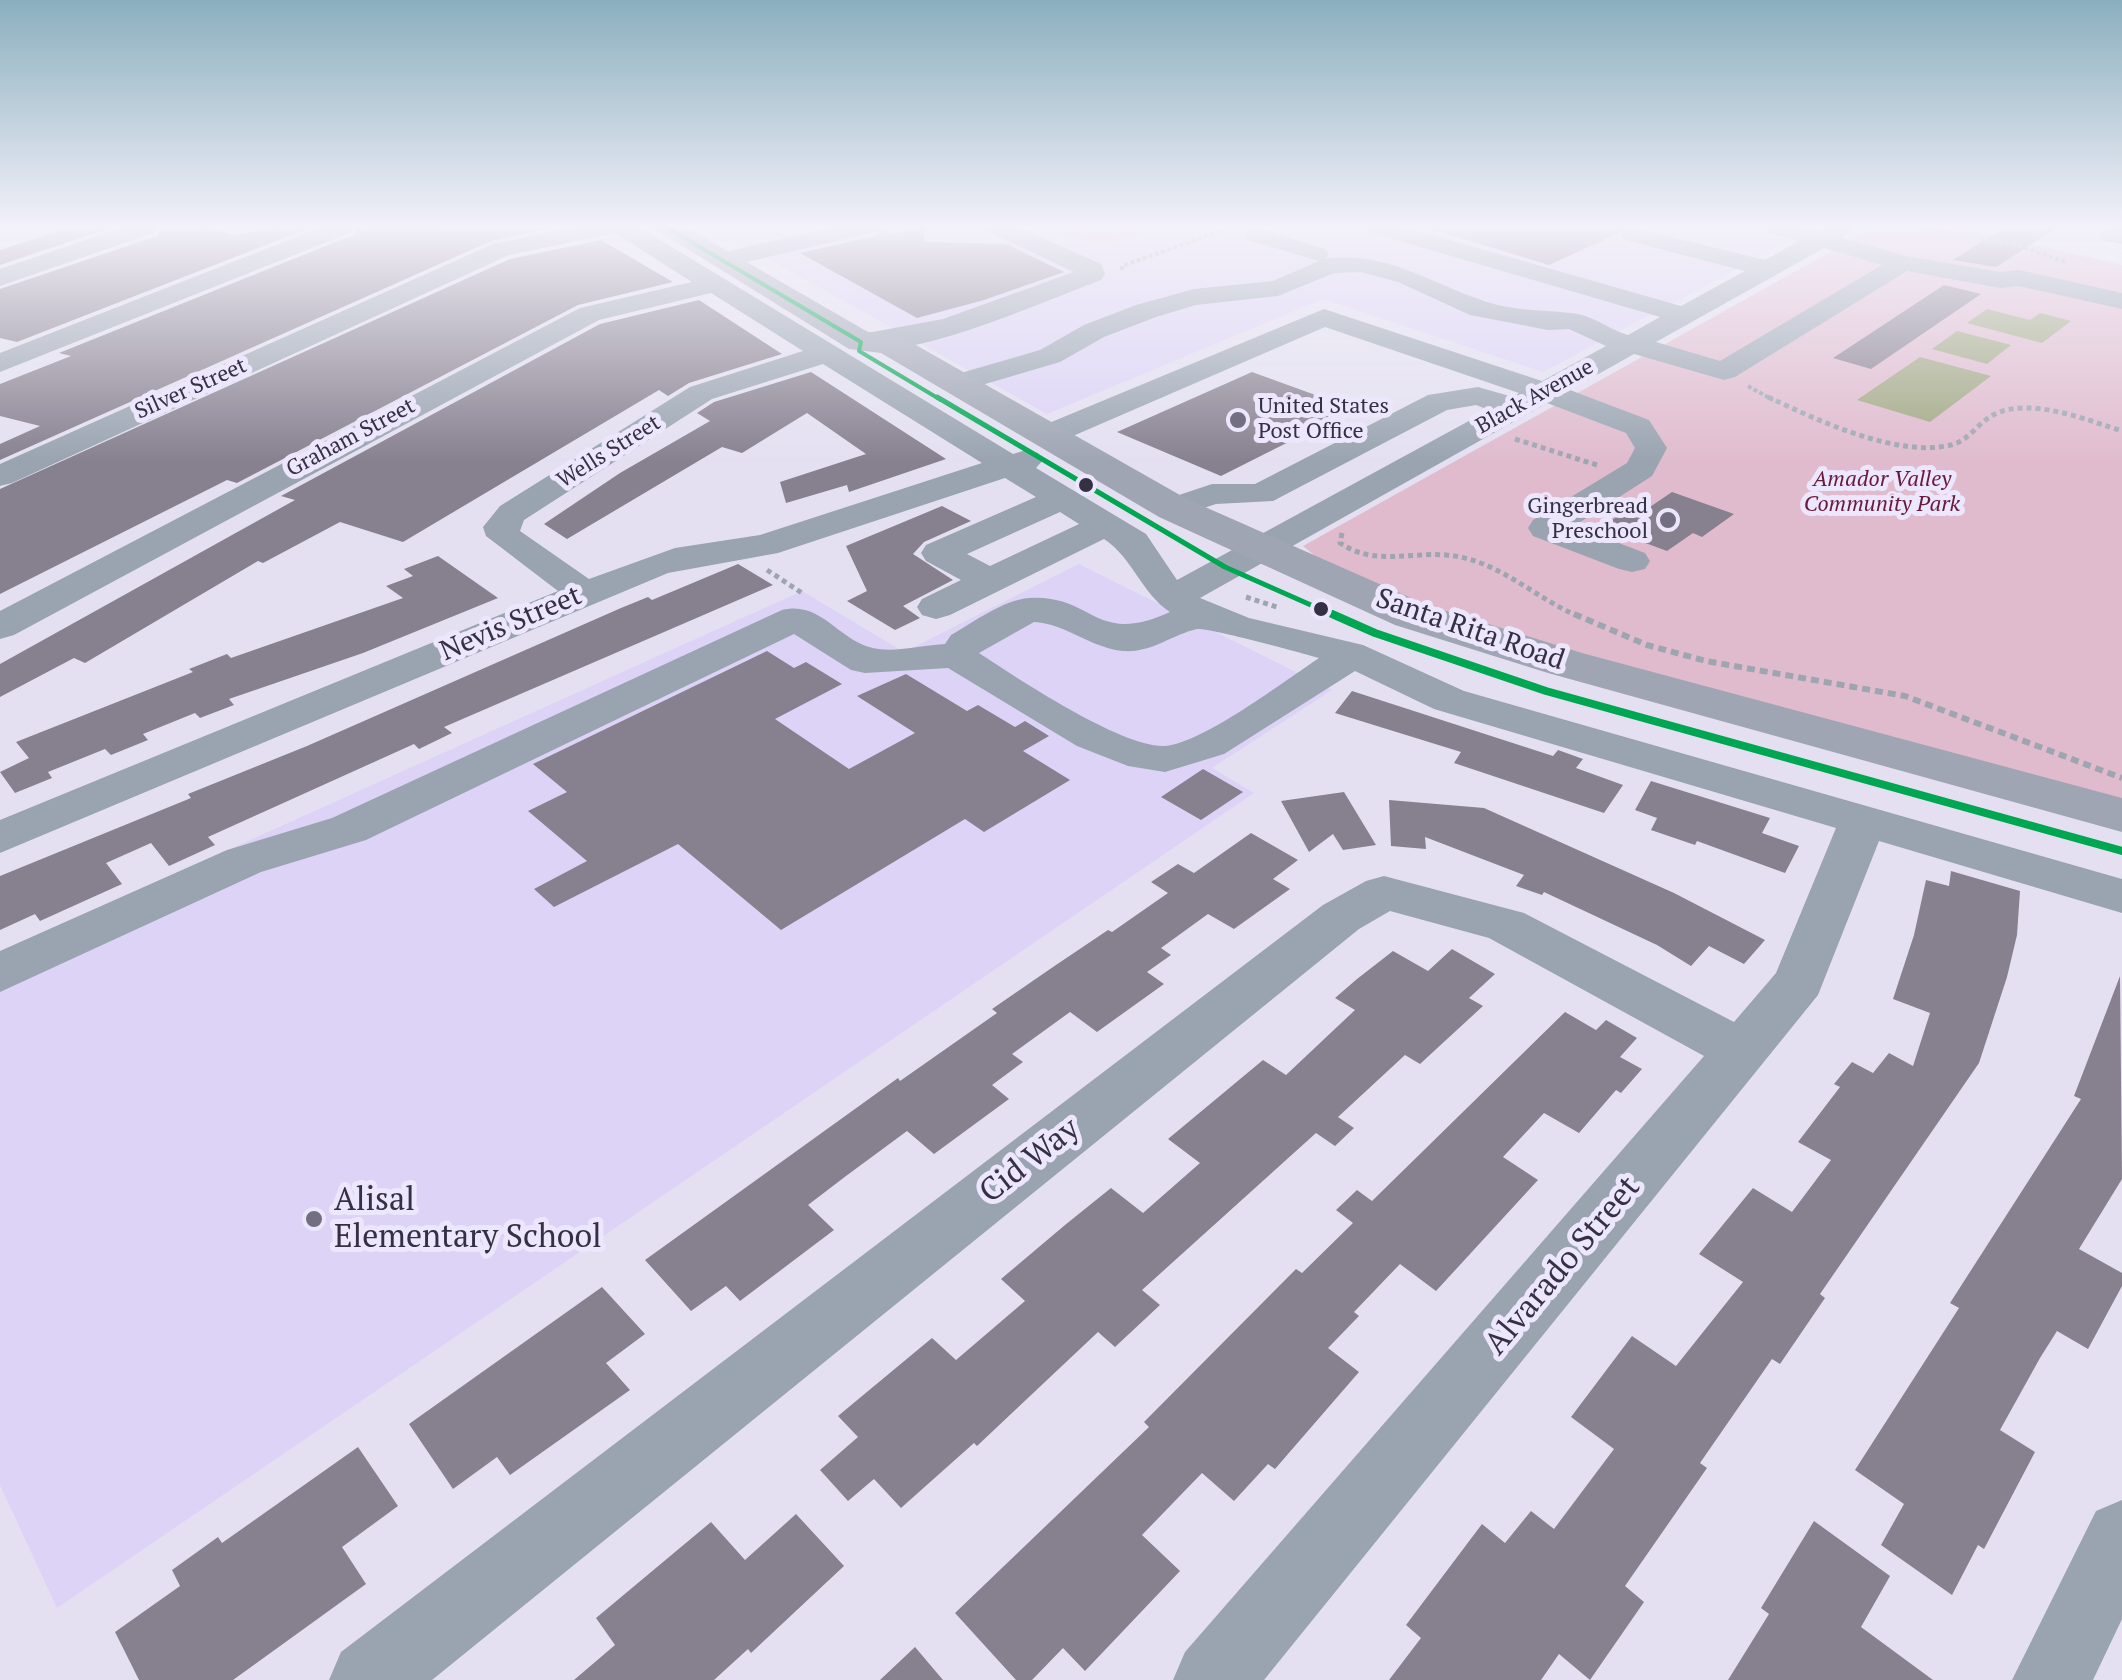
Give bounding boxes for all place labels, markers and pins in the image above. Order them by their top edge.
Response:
place label: United States Post Office [1258,394,1389,446]
marker: United States Post Office [1227,409,1249,431]
unlabelled marker [1076,475,1096,495]
place label: Gingerbread Preschool [1527,494,1648,546]
marker: Gingerbread Preschool [1657,509,1679,531]
unlabelled marker [1311,599,1331,619]
place label: Alisal Elementary School [334,1182,602,1257]
marker: Alisal Elementary School [303,1208,325,1230]

